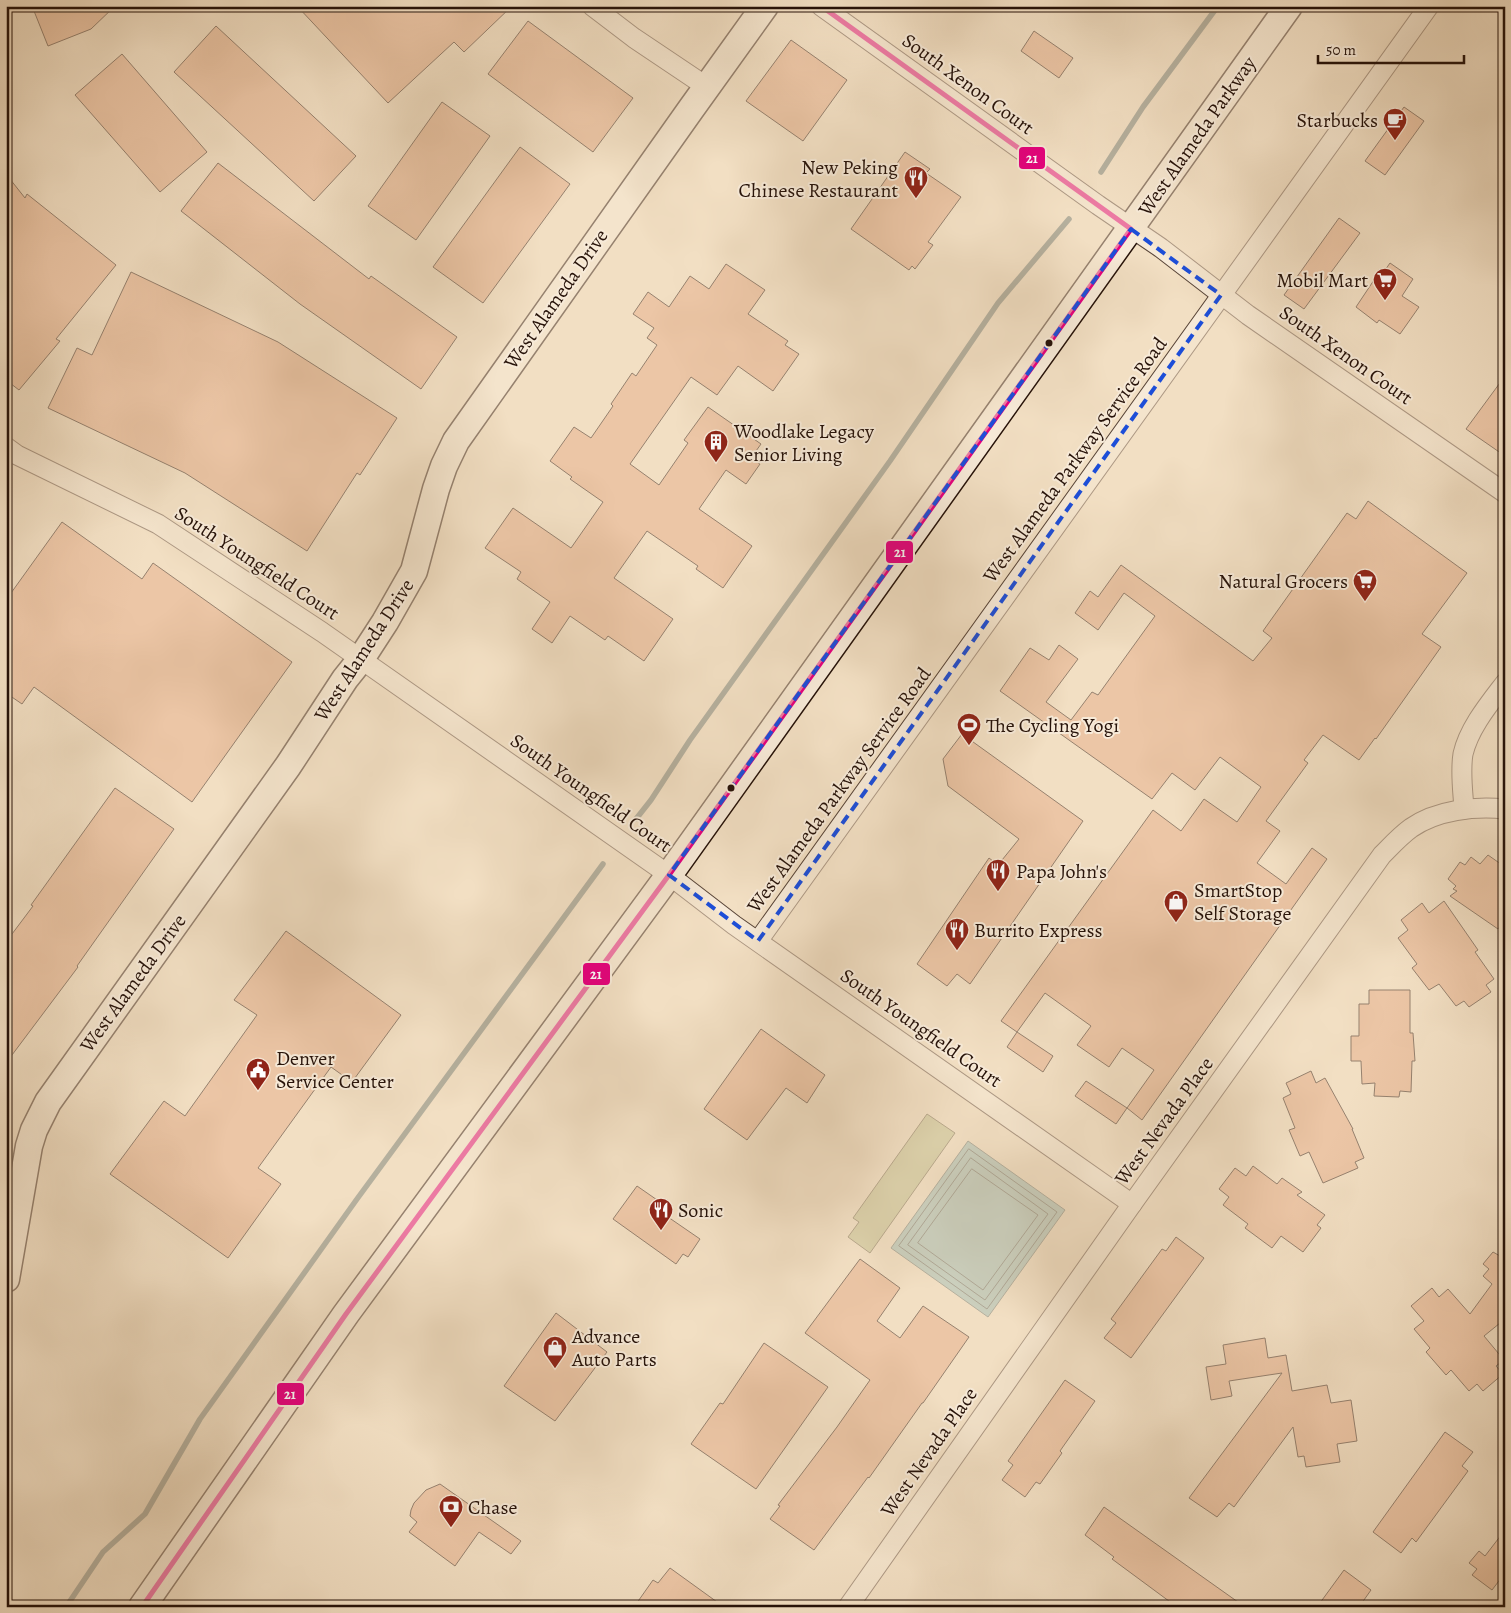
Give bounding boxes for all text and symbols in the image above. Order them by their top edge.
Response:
street label: South Xenon Court [897,27,1040,141]
scale bar [1318,32,1465,64]
text: 50 m [1326,40,1356,60]
street label: West Alameda Parkway [1131,50,1263,222]
place label: Starbucks [1296,107,1378,134]
cafe icon: Starbucks [1382,107,1408,141]
line badge: 21 [1018,146,1046,170]
text: 21 [1026,149,1038,168]
place label: New Peking Chinese Restaurant [739,154,898,204]
restaurant icon: New Peking Chinese Restaurant [903,165,929,199]
street label: West Alameda Drive [497,224,614,375]
place label: Mobil Mart [1277,267,1368,294]
supermarket icon: Mobil Mart [1372,267,1398,301]
street label: South Xenon Court [1274,299,1418,411]
street label: West Alameda Parkway Service Road [976,332,1173,589]
unlabelled marker [1044,338,1054,348]
place label: Woodlake Legacy Senior Living [733,418,875,468]
building icon: Woodlake Legacy Senior Living [703,429,729,463]
street label: South Youngfield Court [169,500,345,627]
line badge: 21 [885,540,914,564]
text: 21 [894,543,906,562]
place label: Natural Grocers [1218,568,1348,595]
supermarket icon: Natural Grocers [1352,568,1378,602]
street label: West Alameda Drive [307,574,420,727]
street label: West Alameda Parkway Service Road [740,662,937,919]
sports icon: The Cycling Yogi [956,712,982,746]
place label: The Cycling Yogi [986,712,1119,739]
street label: South Youngfield Court [505,727,677,859]
unlabelled marker [726,783,736,793]
restaurant icon: Papa John's [985,858,1011,892]
place label: Papa John's [1016,858,1107,885]
place label: SmartStop Self Storage [1194,877,1292,927]
shop icon: SmartStop Self Storage [1163,889,1189,923]
street label: West Alameda Drive [73,908,192,1058]
restaurant icon: Burrito Express [944,917,970,951]
place label: Burrito Express [974,917,1103,944]
line badge: 21 [582,962,611,986]
street label: South Youngfield Court [835,962,1007,1094]
text: 21 [590,965,602,984]
place label: Denver Service Center [276,1045,394,1095]
street label: West Nevada Place [1108,1052,1220,1191]
public building icon: Denver Service Center [245,1057,271,1091]
restaurant icon: Sonic [648,1197,674,1231]
place label: Sonic [678,1197,723,1224]
place label: Advance Auto Parts [571,1323,657,1373]
shop icon: Advance Auto Parts [542,1335,568,1369]
line badge: 21 [276,1382,305,1406]
street label: West Nevada Place [874,1382,984,1523]
text: 21 [284,1385,296,1404]
bank icon: Chase [438,1494,464,1528]
place label: Chase [468,1494,518,1521]

